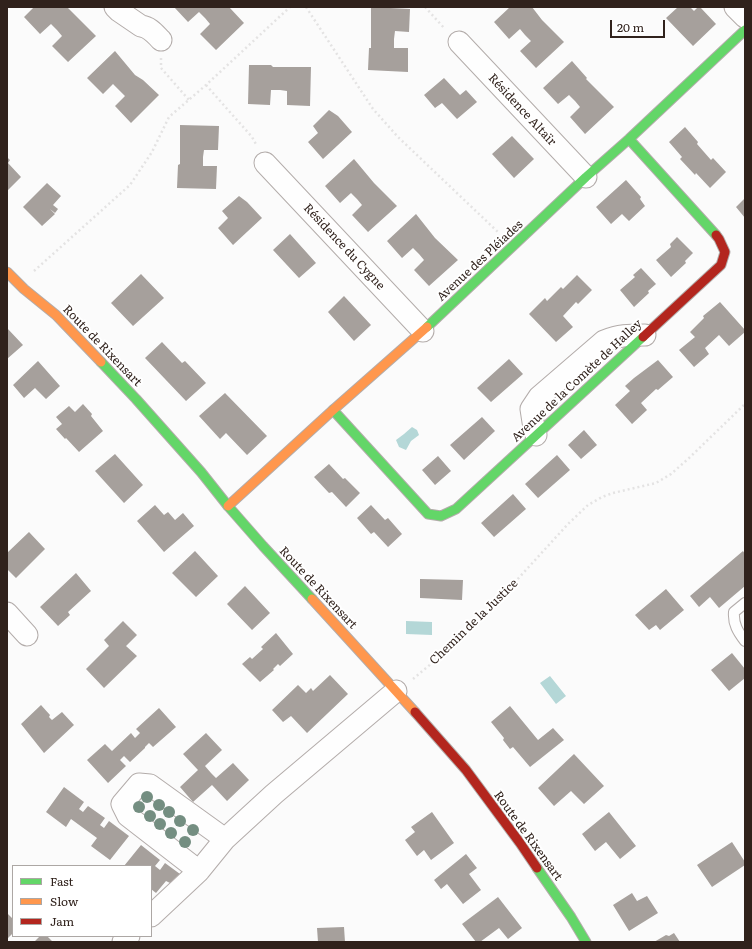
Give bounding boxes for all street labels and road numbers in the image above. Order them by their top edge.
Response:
street label: Résidence Altaïr [485,71,559,149]
street label: Résidence du Cygne [300,201,388,293]
street label: Avenue des Pléiades [434,218,526,304]
street label: Route de Rixensart [60,302,144,390]
street label: Avenue de la Comète de Halley [509,317,645,445]
street label: Route de Rixensart [276,544,360,632]
street label: Chemin de la Justice [427,576,521,668]
street label: Route de Rixensart [491,788,565,884]

